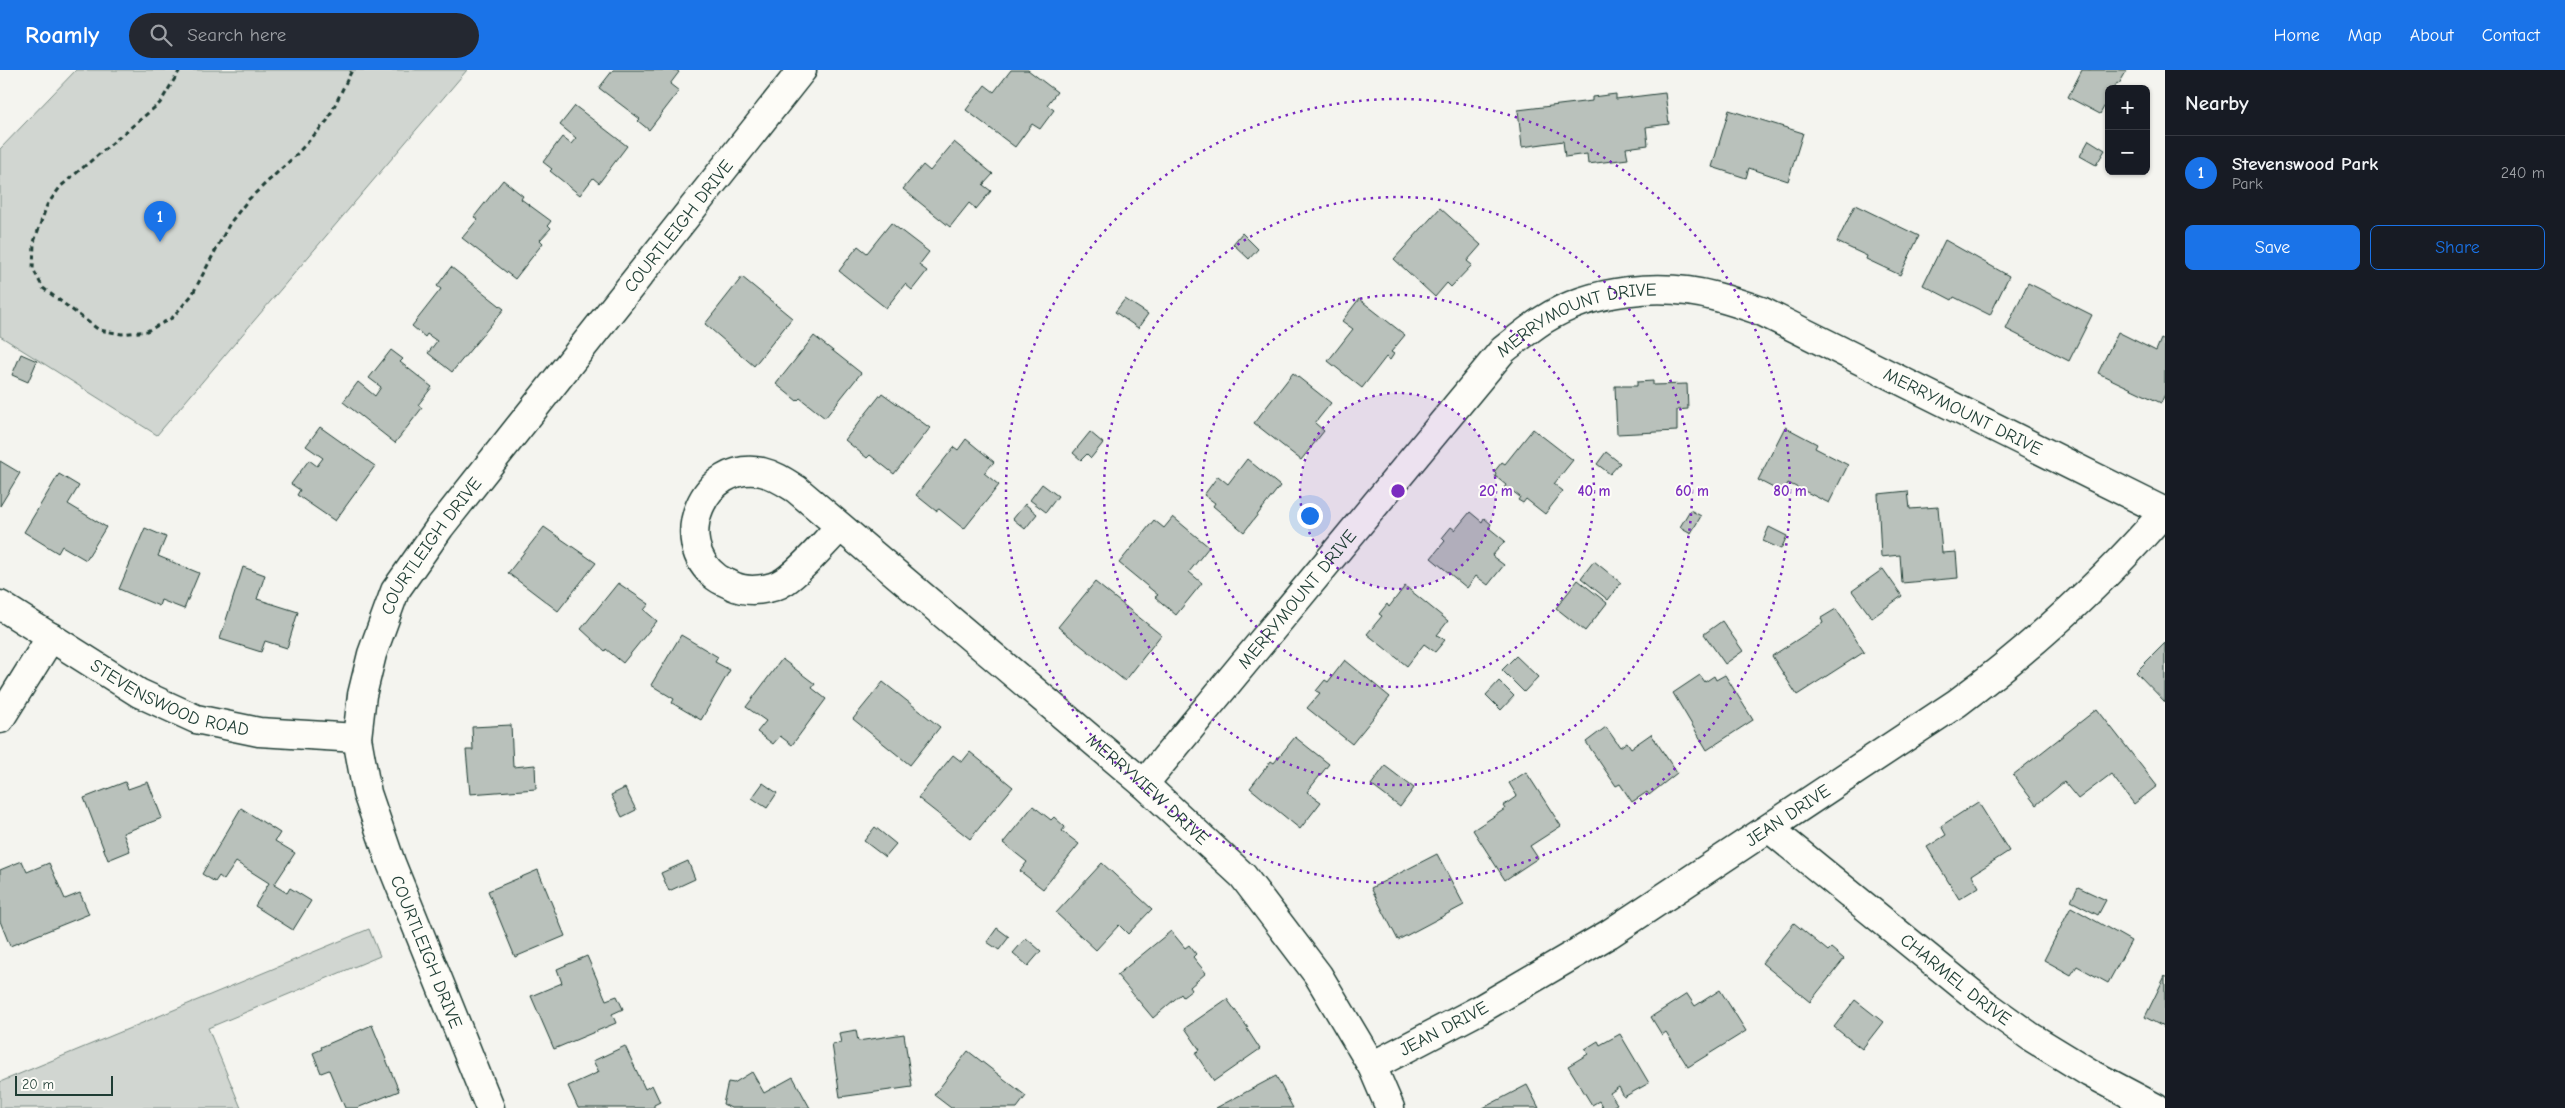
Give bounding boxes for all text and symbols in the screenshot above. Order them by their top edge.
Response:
search box [129,13,479,58]
text: Roamly [25,21,99,49]
icon: search [147,21,175,49]
text: Search here [187,24,286,46]
text: Home [2273,25,2320,46]
text: Map [2348,25,2382,46]
text: About [2410,25,2454,46]
text: Contact [2482,25,2540,46]
map controls [2105,85,2150,175]
button: + [2105,85,2150,130]
text: Nearby [2185,91,2249,115]
button: − [2105,130,2150,175]
text: Stevenswood Park [2232,153,2378,175]
street label: COURTLEIGH DRIVE [620,155,737,296]
text: 1 [2198,164,2204,182]
text: 240 m [2501,164,2545,182]
text: Park [2232,175,2263,193]
pin: 1 [144,201,176,242]
button: Save [2185,225,2360,270]
button: Share [2370,225,2545,270]
street label: MERRYMOUNT DRIVE [1492,279,1657,362]
street label: MERRYMOUNT DRIVE [1880,363,2046,460]
street label: COURTLEIGH DRIVE [377,473,486,617]
centre of rings [1389,482,1407,500]
text: 20 m [1479,482,1513,500]
text: 40 m [1578,482,1611,500]
text: 60 m [1675,482,1709,500]
text: 80 m [1773,482,1807,500]
your location [1297,503,1323,529]
street label: MERRYMOUNT DRIVE [1233,525,1361,673]
street label: STEVENSWOOD ROAD [86,654,251,740]
street label: MERRYVIEW DRIVE [1082,729,1213,849]
street label: JEAN DRIVE [1742,780,1834,851]
street label: COURTLEIGH DRIVE [386,872,466,1032]
street label: CHARMEL DRIVE [1896,929,2015,1030]
street label: JEAN DRIVE [1396,996,1492,1060]
scale bar [15,1073,112,1096]
text: 20 m [22,1076,54,1093]

